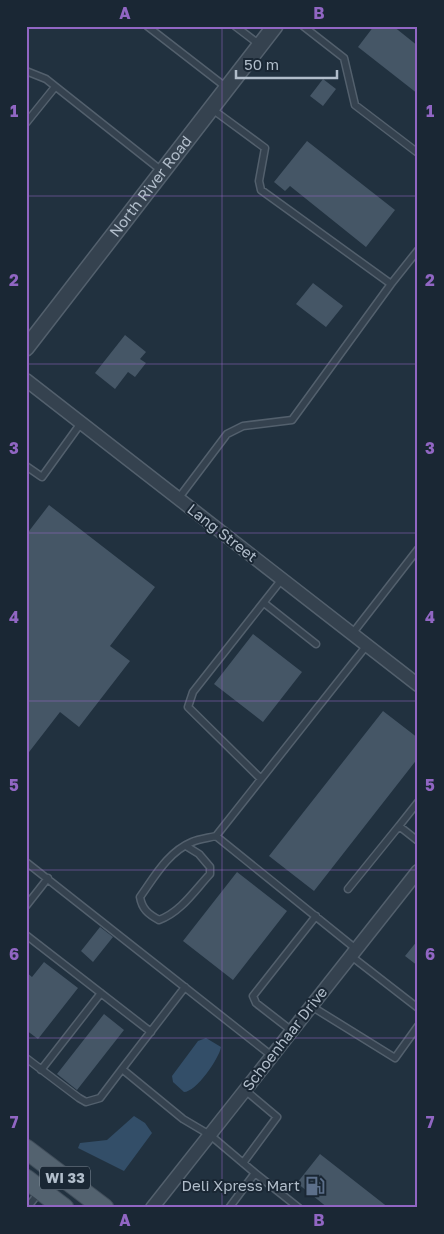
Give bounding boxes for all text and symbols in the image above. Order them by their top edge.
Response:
text: A [119,3,131,23]
text: B [313,3,325,23]
scale bar [236,48,338,80]
text: 50 m [244,55,279,73]
text: 1 [10,101,18,121]
text: 1 [426,101,434,121]
street label: North River Road [105,132,195,240]
text: 2 [9,270,19,290]
text: 2 [425,270,435,290]
text: 3 [9,438,19,458]
text: 3 [425,438,435,458]
street label: Lang Street [184,499,261,565]
text: 4 [9,607,19,627]
text: 4 [425,607,435,627]
text: 5 [9,775,19,795]
text: 5 [425,775,435,795]
text: 6 [9,944,19,964]
text: 6 [425,944,435,964]
street label: Schoenhaar Drive [238,983,331,1094]
text: 7 [10,1112,19,1132]
text: 7 [426,1112,435,1132]
road number: WI 33 [40,1166,90,1190]
fuel station icon: Deli Xpress Mart [304,1175,326,1197]
place label: Deli Xpress Mart [182,1176,300,1194]
text: A [119,1210,131,1230]
text: B [313,1210,325,1230]

